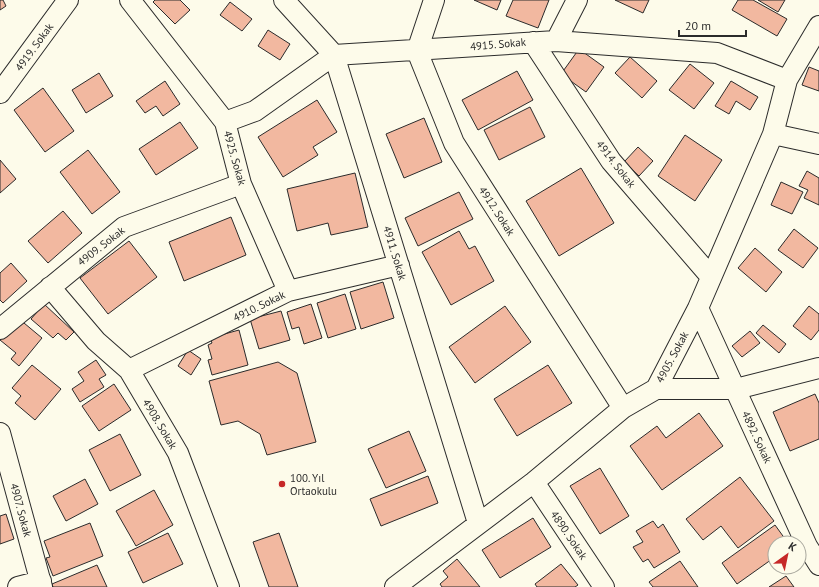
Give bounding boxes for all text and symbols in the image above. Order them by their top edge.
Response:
scale bar [679,12,746,38]
text: 20 m [685,18,711,33]
street label: 4919. Sokak [12,20,57,74]
street label: 4915. Sokak [469,35,527,53]
street label: 4925. Sokak [221,129,250,188]
street label: 4914. Sokak [593,138,639,191]
street label: 4912. Sokak [476,184,519,239]
street label: 4909. Sokak [75,223,128,269]
street label: 4911. Sokak [380,224,410,283]
street label: 4910. Sokak [231,287,288,325]
street label: 4905. Sokak [653,328,692,385]
street label: 4908. Sokak [140,396,181,452]
street label: 4892. Sokak [739,409,776,466]
place label: 100. Yıl Ortaokulu [290,471,337,498]
marker: 100. Yıl Ortaokulu [277,479,287,489]
street label: 4907. Sokak [7,482,35,539]
street label: 4890. Sokak [547,508,591,563]
north arrow [767,535,807,575]
text: K [786,539,799,554]

